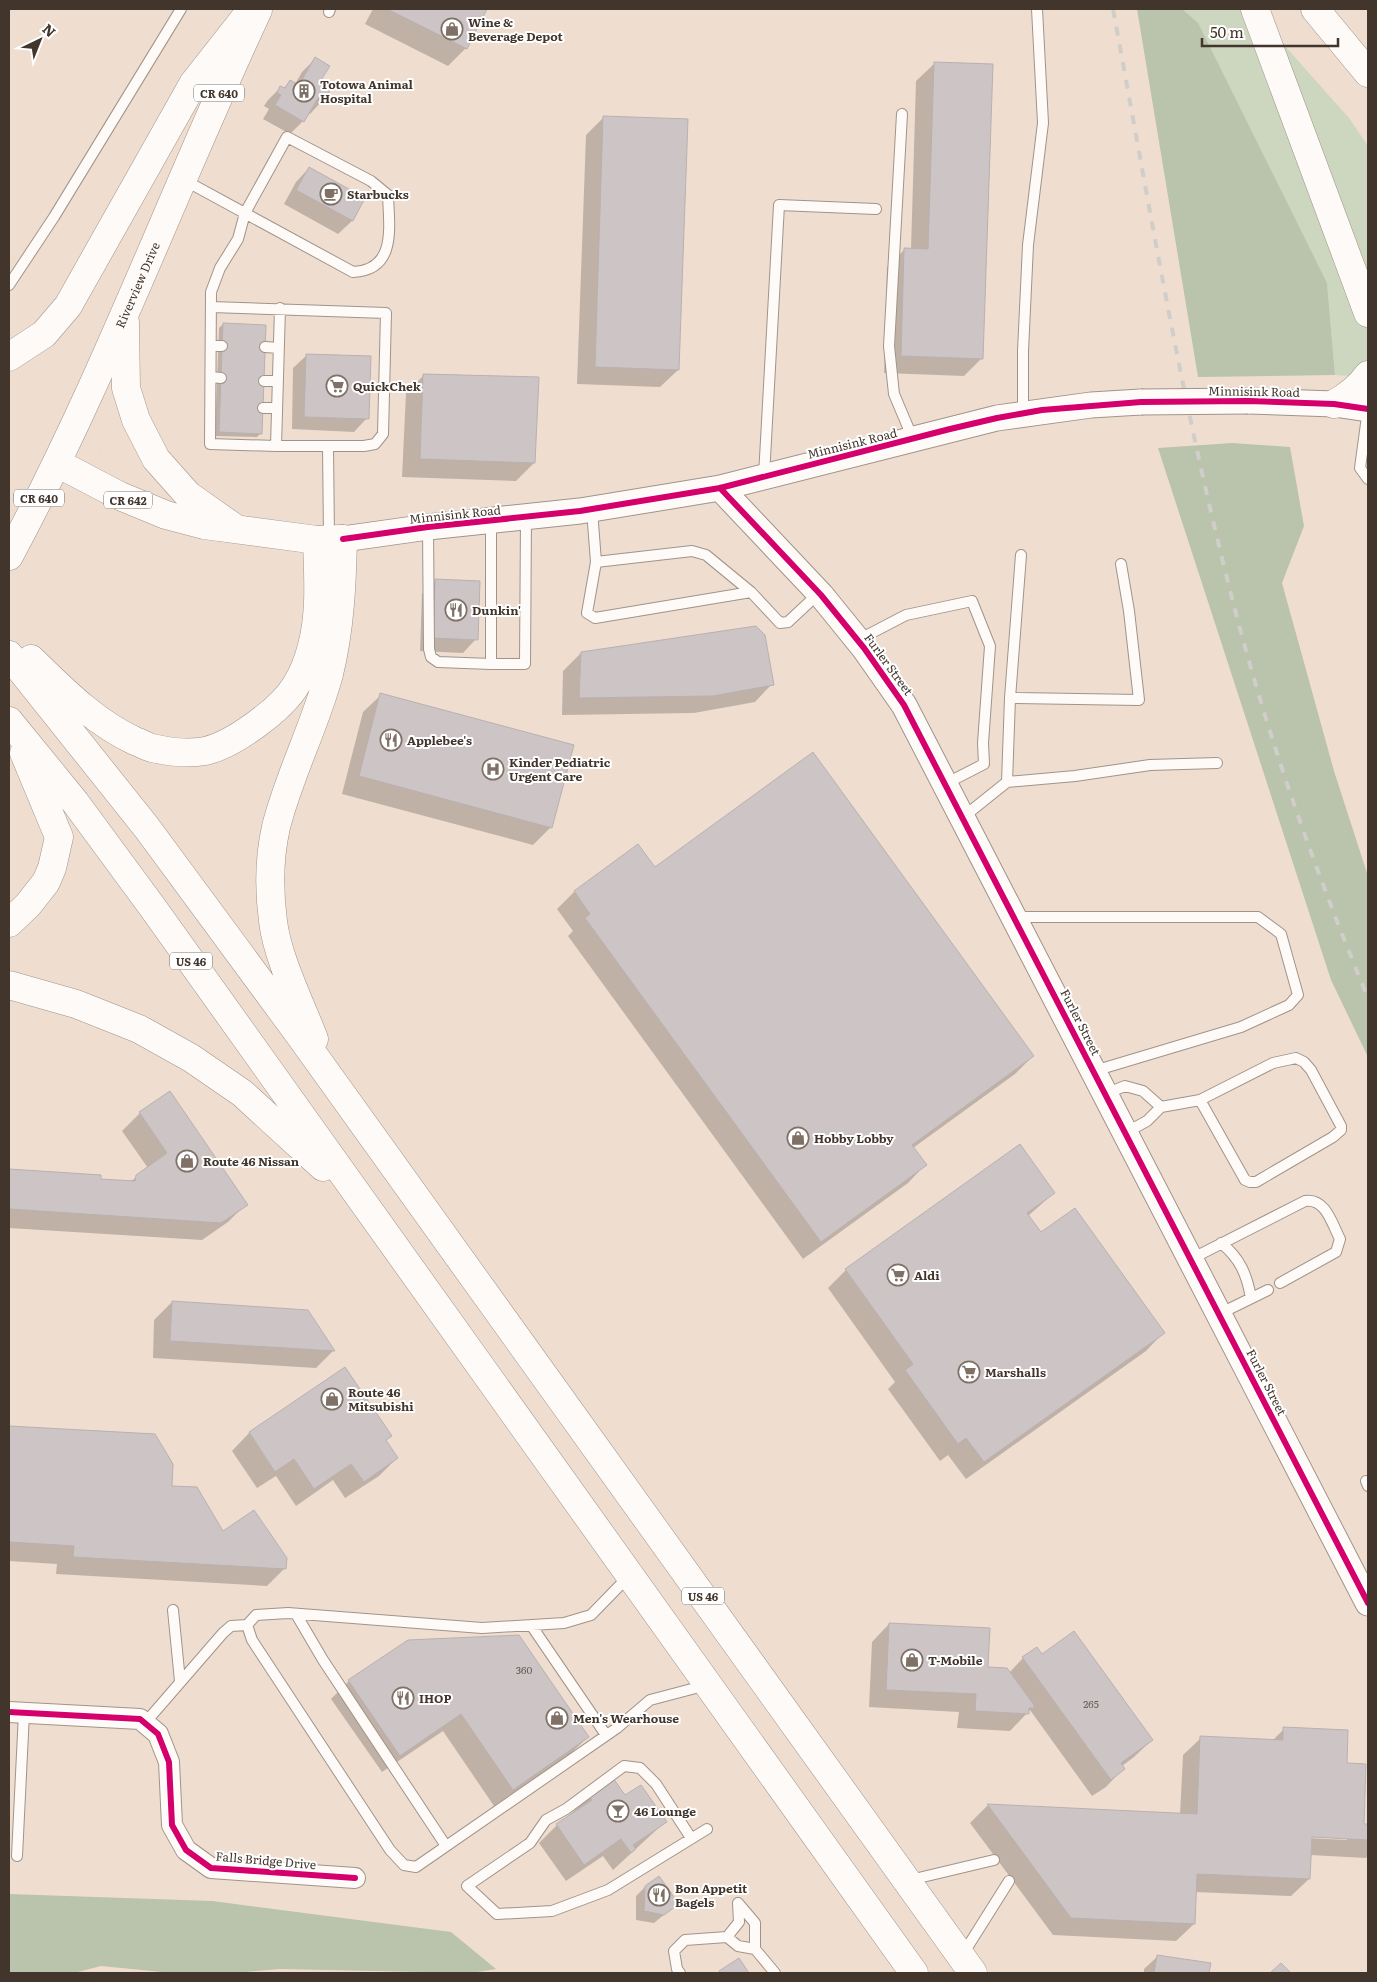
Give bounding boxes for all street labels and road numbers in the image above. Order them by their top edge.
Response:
road number: CR 640 [194,85,244,102]
street label: Riverview Drive [111,239,164,331]
street label: Minnisink Road [1208,381,1301,401]
street label: Minnisink Road [805,423,899,463]
road number: CR 640 [14,489,64,506]
road number: CR 642 [104,492,152,508]
street label: Minnisink Road [408,500,502,528]
street label: Furler Street [860,629,918,699]
road number: US 46 [170,952,212,969]
street label: Furler Street [1056,986,1106,1059]
street label: Furler Street [1242,1346,1292,1419]
road number: US 46 [682,1588,724,1604]
street label: Falls Bridge Drive [215,1847,317,1873]

